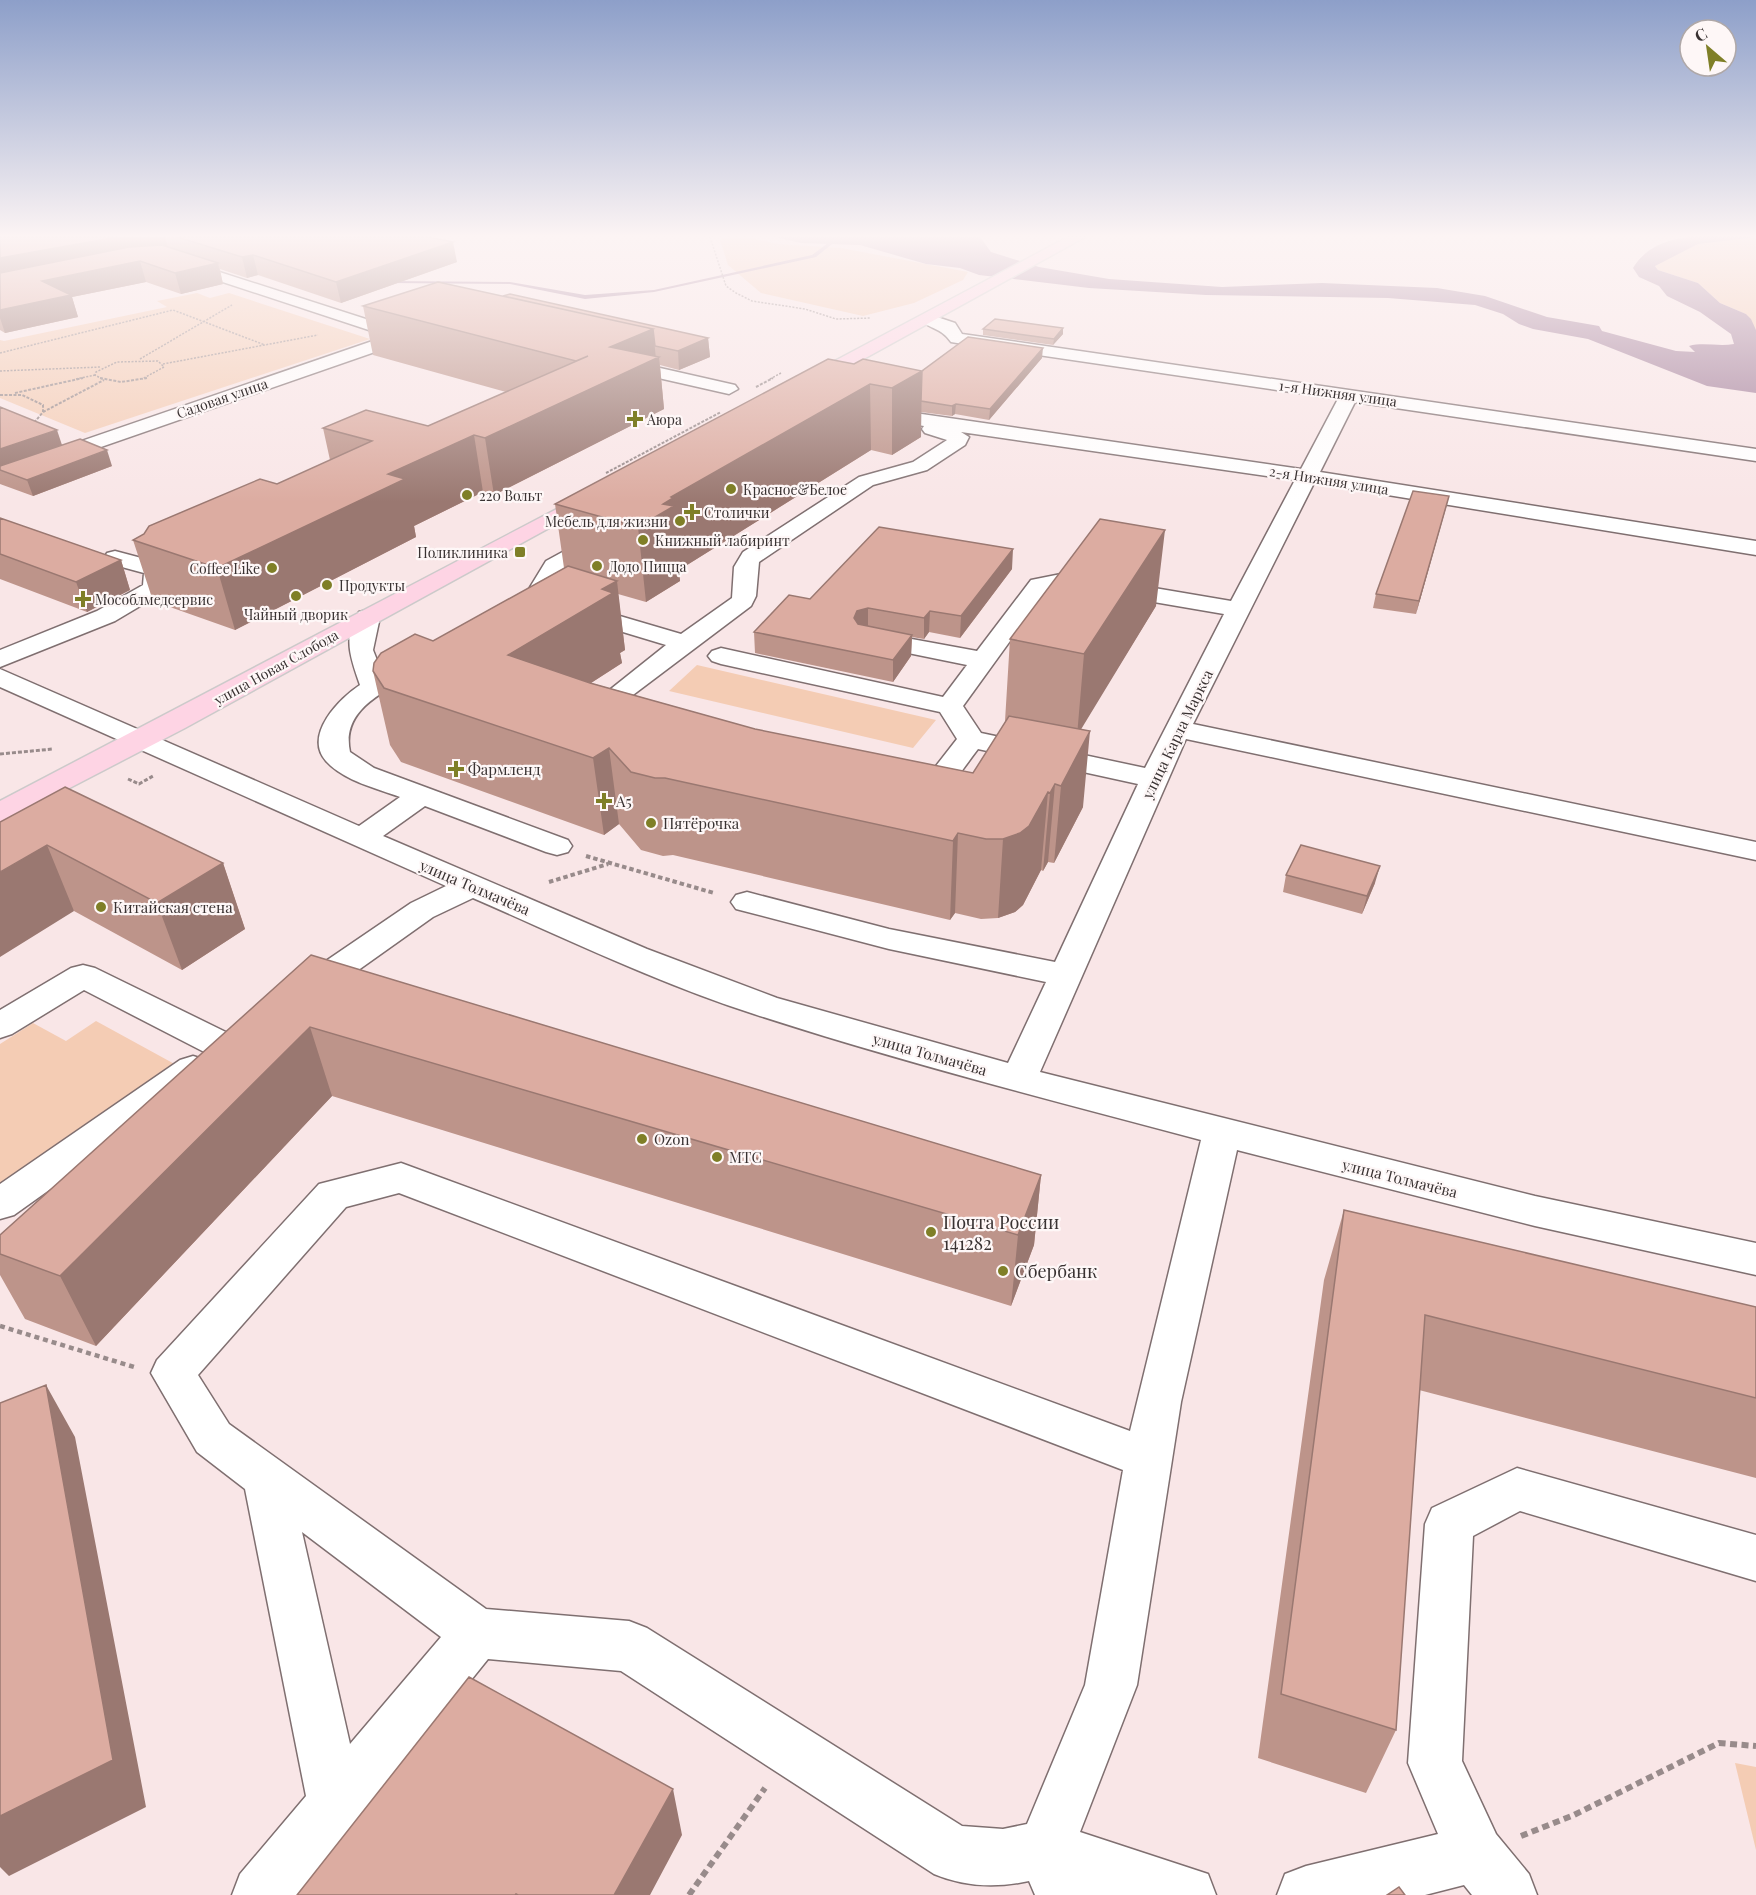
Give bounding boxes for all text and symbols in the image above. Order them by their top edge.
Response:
north arrow [1678,18,1738,78]
text: С [1690,23,1711,46]
street label: Садовая улица [174,374,270,422]
street label: 1-я Нижняя улица [1278,375,1398,411]
place label: Аюра [646,410,682,429]
marker: Аюра [628,412,642,426]
street label: 2-я Нижняя улица [1268,461,1390,499]
place label: Красное&Белое [743,480,847,499]
marker: Красное&Белое [724,482,738,496]
place label: 220 Вольт [479,486,543,505]
marker: 220 Вольт [460,488,474,502]
place label: Столички [704,503,770,522]
marker: Столички [685,505,699,519]
place label: Мебель для жизни [545,512,668,531]
marker: Мебель для жизни [673,514,687,528]
place label: Книжный лабиринт [655,531,790,550]
marker: Книжный лабиринт [636,533,650,547]
place label: Поликлиника [417,543,508,562]
marker: Поликлиника [513,545,527,559]
place label: Додо Пицца [609,557,687,576]
place label: Coffee Like [189,559,260,578]
marker: Додо Пицца [590,559,604,573]
marker: Coffee Like [265,561,279,575]
place label: Продукты [339,576,406,595]
marker: Продукты [320,578,334,592]
marker: Чайный дворик [289,589,303,603]
place label: Мособлмедсервис [95,590,213,609]
marker: Мособлмедсервис [76,592,90,606]
place label: Чайный дворик [244,605,348,624]
street label: улица Новая Слобода [210,625,341,710]
street label: улица Карла Маркса [1137,666,1217,803]
place label: Фармленд [468,759,541,779]
marker: Фармленд [449,762,463,776]
place label: А5 [615,791,632,811]
marker: А5 [597,794,611,808]
place label: Пятёрочка [663,813,740,833]
marker: Пятёрочка [644,816,658,830]
street label: улица Толмачёва [416,854,534,919]
place label: Китайская стена [113,897,233,917]
marker: Китайская стена [94,900,108,914]
street label: улица Толмачёва [870,1028,990,1080]
place label: Ozon [654,1129,689,1149]
marker: Ozon [635,1132,649,1146]
place label: МТС [729,1147,762,1167]
marker: МТС [710,1150,724,1164]
street label: улица Толмачёва [1339,1154,1460,1202]
place label: Почта России 141282 [943,1210,1059,1255]
marker: Почта России 141282 [924,1225,938,1239]
place label: Сбербанк [1015,1259,1097,1283]
marker: Сбербанк [996,1264,1010,1278]

